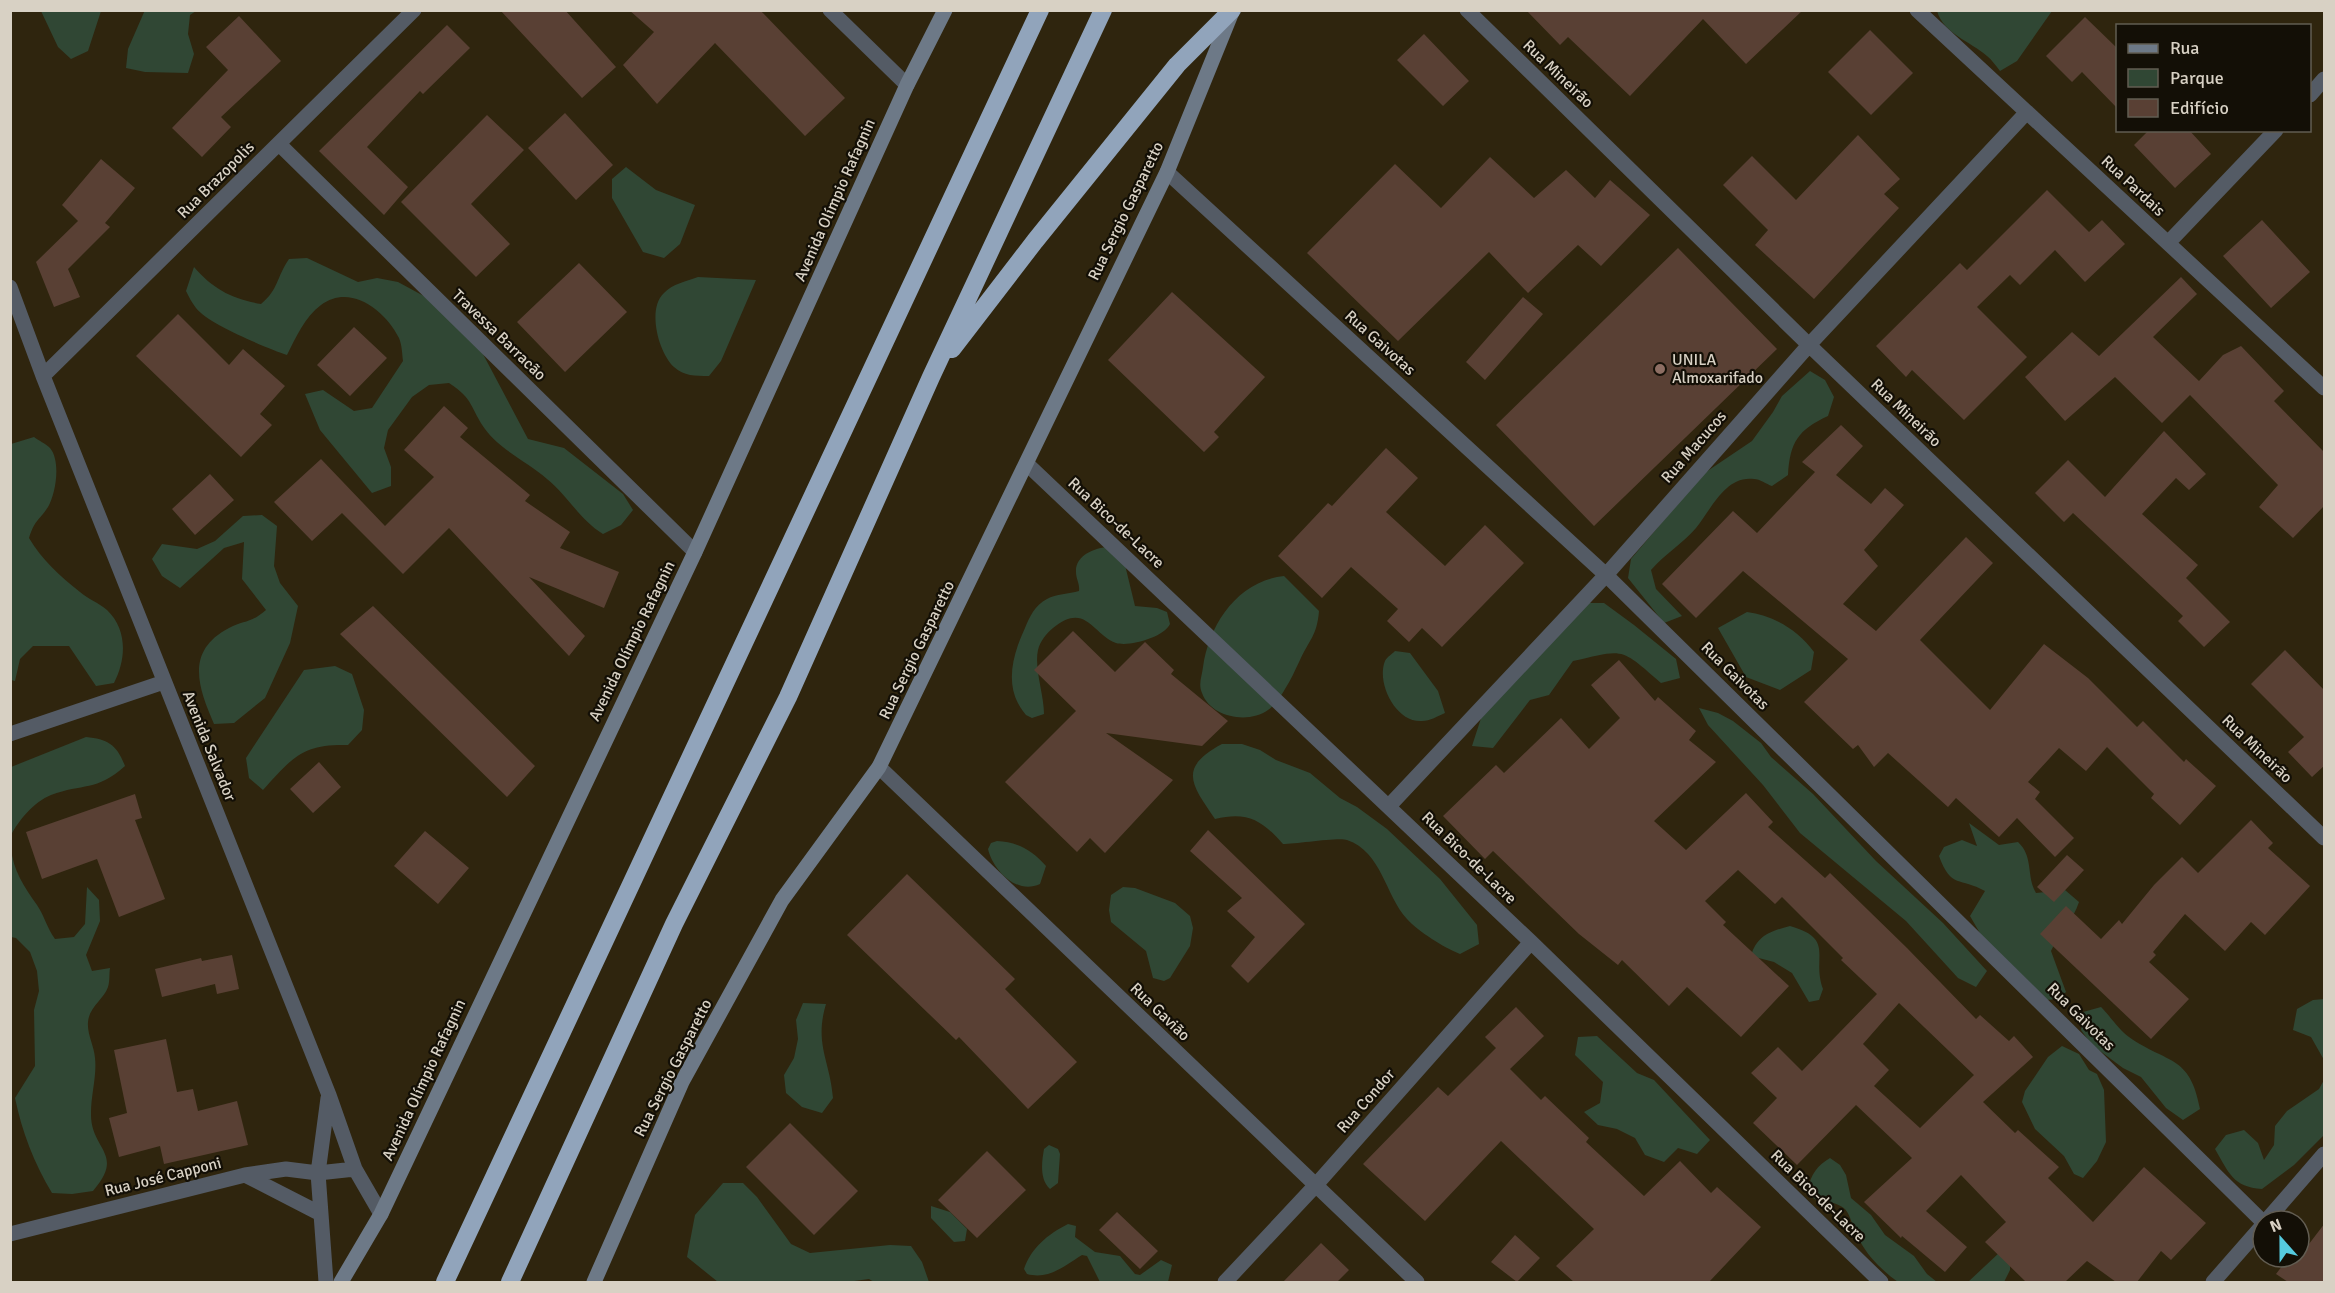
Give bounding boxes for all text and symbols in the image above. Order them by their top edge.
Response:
legend [2116,24,2311,132]
street label: Rua Mineirão [1519,36,1597,112]
text: Rua [2170,37,2199,59]
text: Parque [2170,67,2224,89]
text: Edifício [2170,97,2229,119]
street label: Avenida Olímpio Rafagnin [790,116,880,284]
street label: Rua Brazopolis [173,137,259,223]
street label: Rua Sergio Gasparetto [1084,138,1168,284]
street label: Rua Pardais [2097,151,2169,221]
street label: Travessa Barracão [448,285,550,385]
street label: Rua Gaivotas [1341,306,1419,380]
place label: UNILA Almoxarifado [1672,350,1763,388]
marker: UNILA Almoxarifado [1653,362,1667,376]
street label: Rua Mineirão [1867,375,1945,451]
street label: Rua Macucos [1657,407,1731,487]
street label: Rua Bico-de-Lacre [1064,473,1168,573]
street label: Avenida Olímpio Rafagnin [584,558,680,724]
street label: Rua Sergio Gasparetto [875,577,959,723]
street label: Rua Gaivotas [1697,638,1773,714]
street label: Avenida Salvador [178,688,240,804]
street label: Rua Mineirão [2218,711,2296,787]
street label: Rua Bico-de-Lacre [1417,808,1521,908]
street label: Rua Gavião [1126,979,1194,1045]
street label: Rua Gaivotas [2043,979,2119,1055]
street label: Avenida Olímpio Rafagnin [378,996,470,1164]
street label: Rua Sergio Gasparetto [630,996,716,1140]
street label: Rua Condor [1333,1065,1400,1137]
street label: Rua Bico-de-Lacre [1766,1146,1870,1246]
street label: Rua José Capponi [103,1153,223,1201]
north arrow [2251,1209,2311,1269]
text: N [2267,1215,2285,1237]

